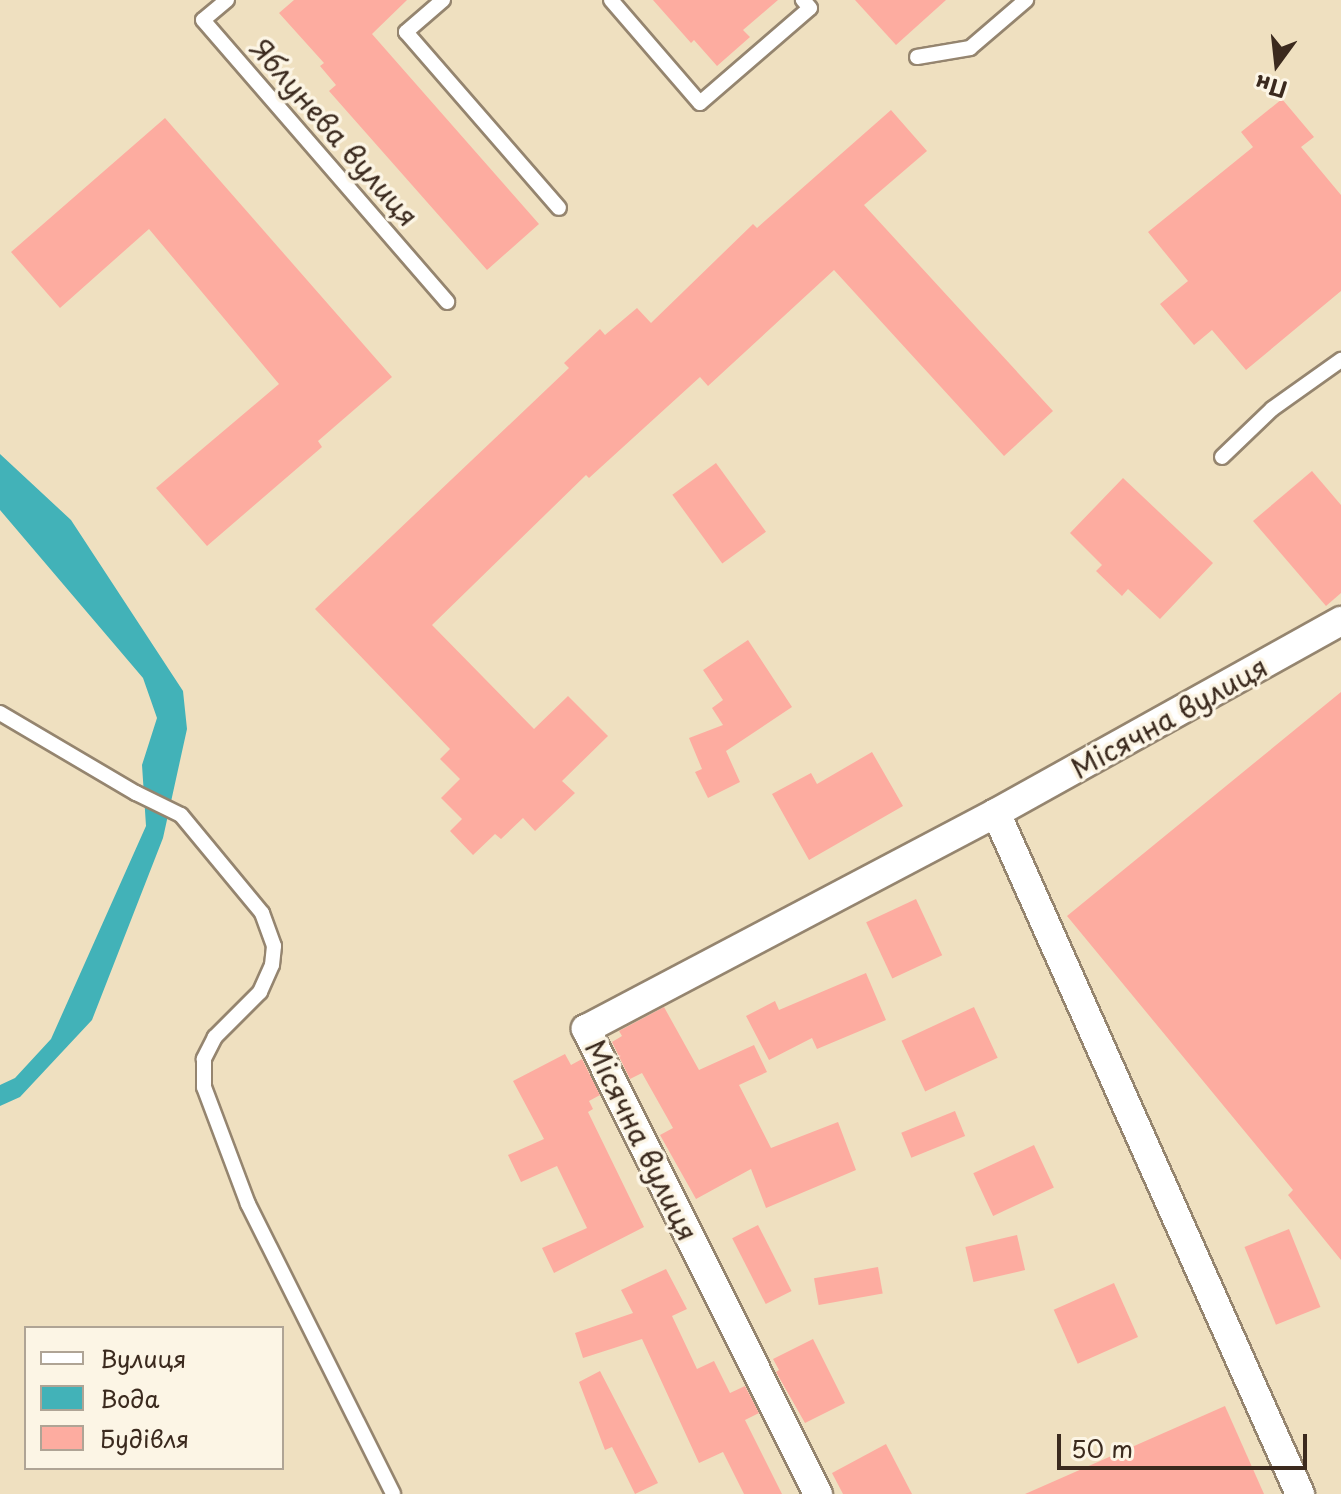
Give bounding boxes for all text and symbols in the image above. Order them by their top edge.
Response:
north arrow [1237,24,1317,104]
street label: Яблунева вулиця [244,31,426,233]
text: Пн [1251,68,1290,108]
street label: Місячна вулиця [1064,649,1274,785]
street label: Місячна вулиця [578,1033,706,1247]
legend [24,1326,284,1470]
text: Вулиця [100,1340,186,1376]
text: Вода [100,1380,159,1416]
scale bar [1061,1418,1311,1468]
text: Будівля [100,1420,189,1456]
text: 50 m [1071,1430,1133,1466]

